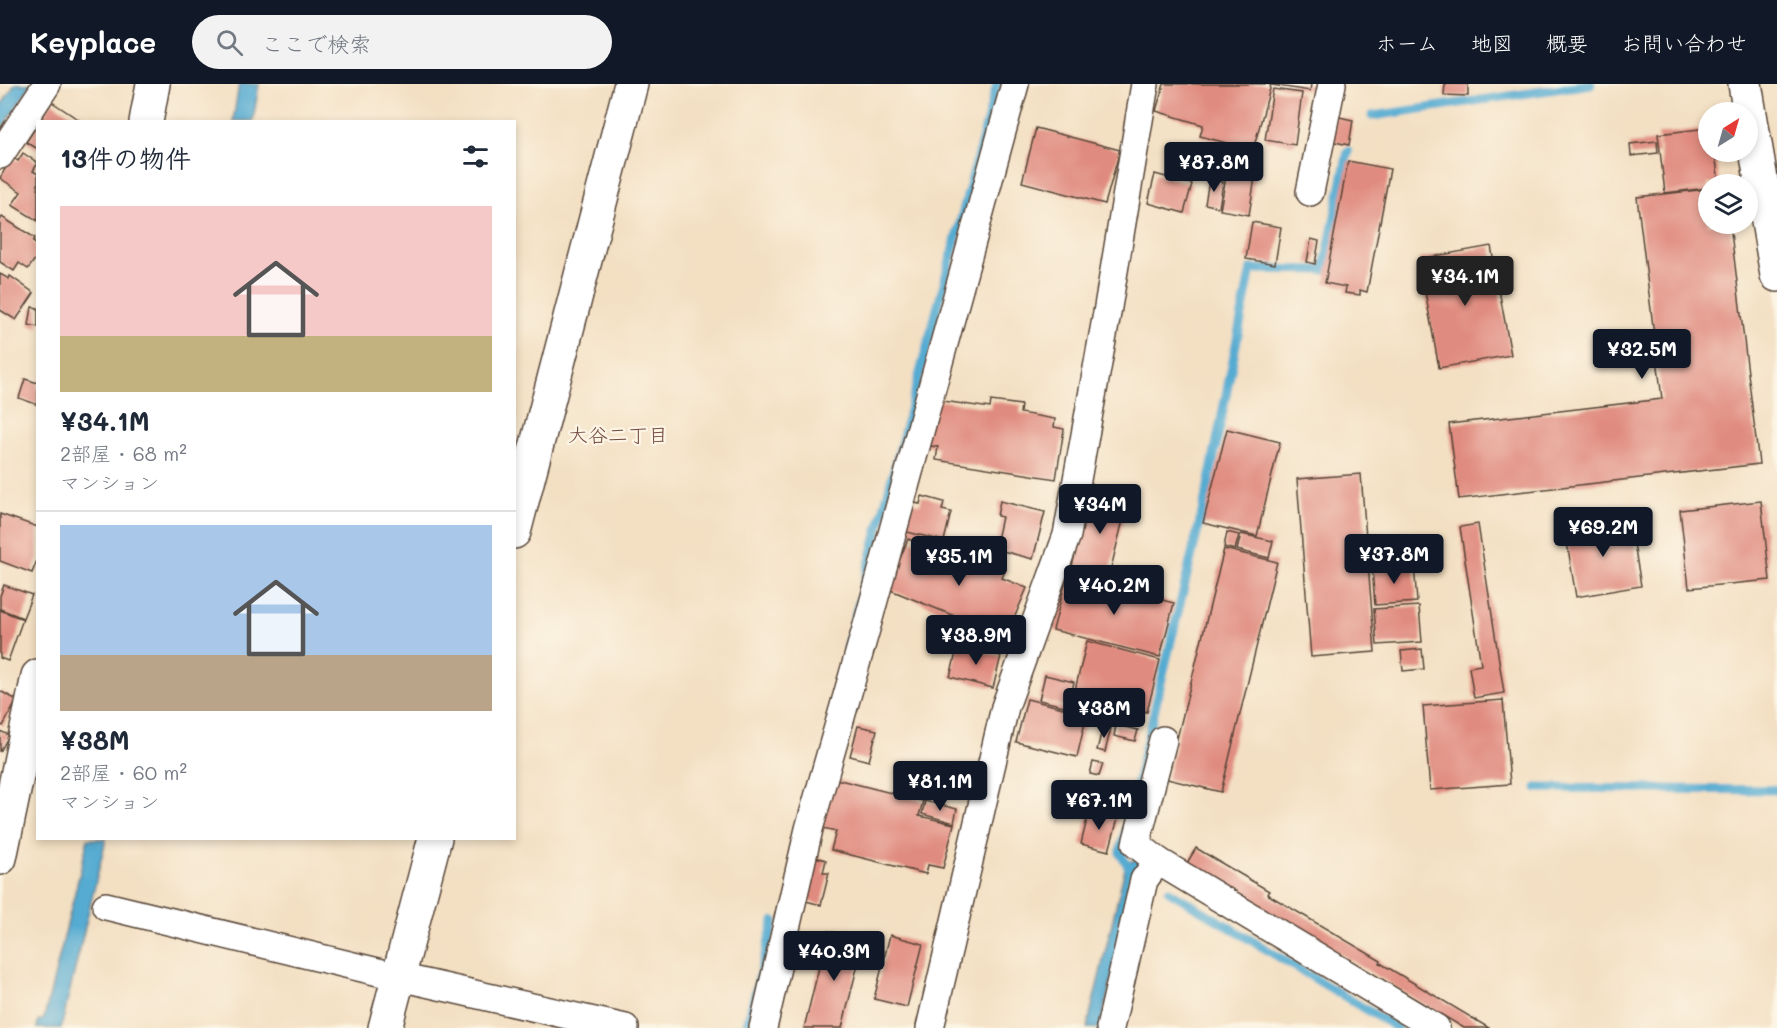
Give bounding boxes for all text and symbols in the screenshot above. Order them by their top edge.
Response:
search box [192,15,612,69]
text: Keyplace [30,24,156,60]
icon: search [213,26,246,59]
text: ここで検索 [261,29,371,58]
text: ホーム [1376,29,1438,56]
text: 地図 [1471,29,1513,56]
text: 概要 [1546,29,1588,56]
text: お問い合わせ [1621,29,1747,56]
north arrow [1698,102,1758,162]
map controls [1698,102,1758,234]
icon: filters [459,140,492,173]
text: 13件の物件 [60,141,191,175]
pin: ¥87.8M [1165,142,1263,193]
text: ¥87.8M [1178,148,1250,174]
button: layers [1698,174,1758,234]
icon: home [222,245,330,353]
pin: ¥34.1M [1416,256,1514,307]
text: ¥34.1M [1431,262,1499,288]
pin: ¥32.5M [1593,329,1691,380]
text: ¥32.5M [1607,335,1677,361]
text: ¥34.1M [60,404,150,438]
district label: 大谷二丁目 [568,421,668,447]
text: 2部屋 · 68 m² [60,440,187,466]
text: マンション [60,469,159,495]
pin: ¥34M [1064,484,1136,535]
text: ¥34M [1073,490,1127,516]
pin: ¥69.2M [1554,507,1652,558]
text: ¥69.2M [1568,513,1638,539]
pin: ¥37.8M [1345,534,1443,585]
pin: ¥35.1M [910,536,1008,587]
text: ¥37.8M [1359,540,1429,566]
text: ¥35.1M [925,542,993,568]
icon: home [222,564,330,672]
pin: ¥40.2M [1065,565,1163,616]
text: ¥40.2M [1078,571,1150,597]
pin: ¥38.9M [927,615,1025,666]
text: ¥38.9M [940,621,1012,647]
pin: ¥38M [1068,688,1140,739]
text: ¥38M [1077,694,1131,720]
text: ¥38M [60,723,130,757]
text: 2部屋 · 60 m² [60,759,187,785]
pin: ¥81.1M [891,761,989,812]
text: ¥81.1M [907,767,973,793]
pin: ¥67.1M [1050,780,1148,831]
text: ¥67.1M [1065,786,1133,812]
text: マンション [60,788,159,814]
pin: ¥40.3M [785,931,883,982]
text: ¥40.3M [798,937,870,963]

